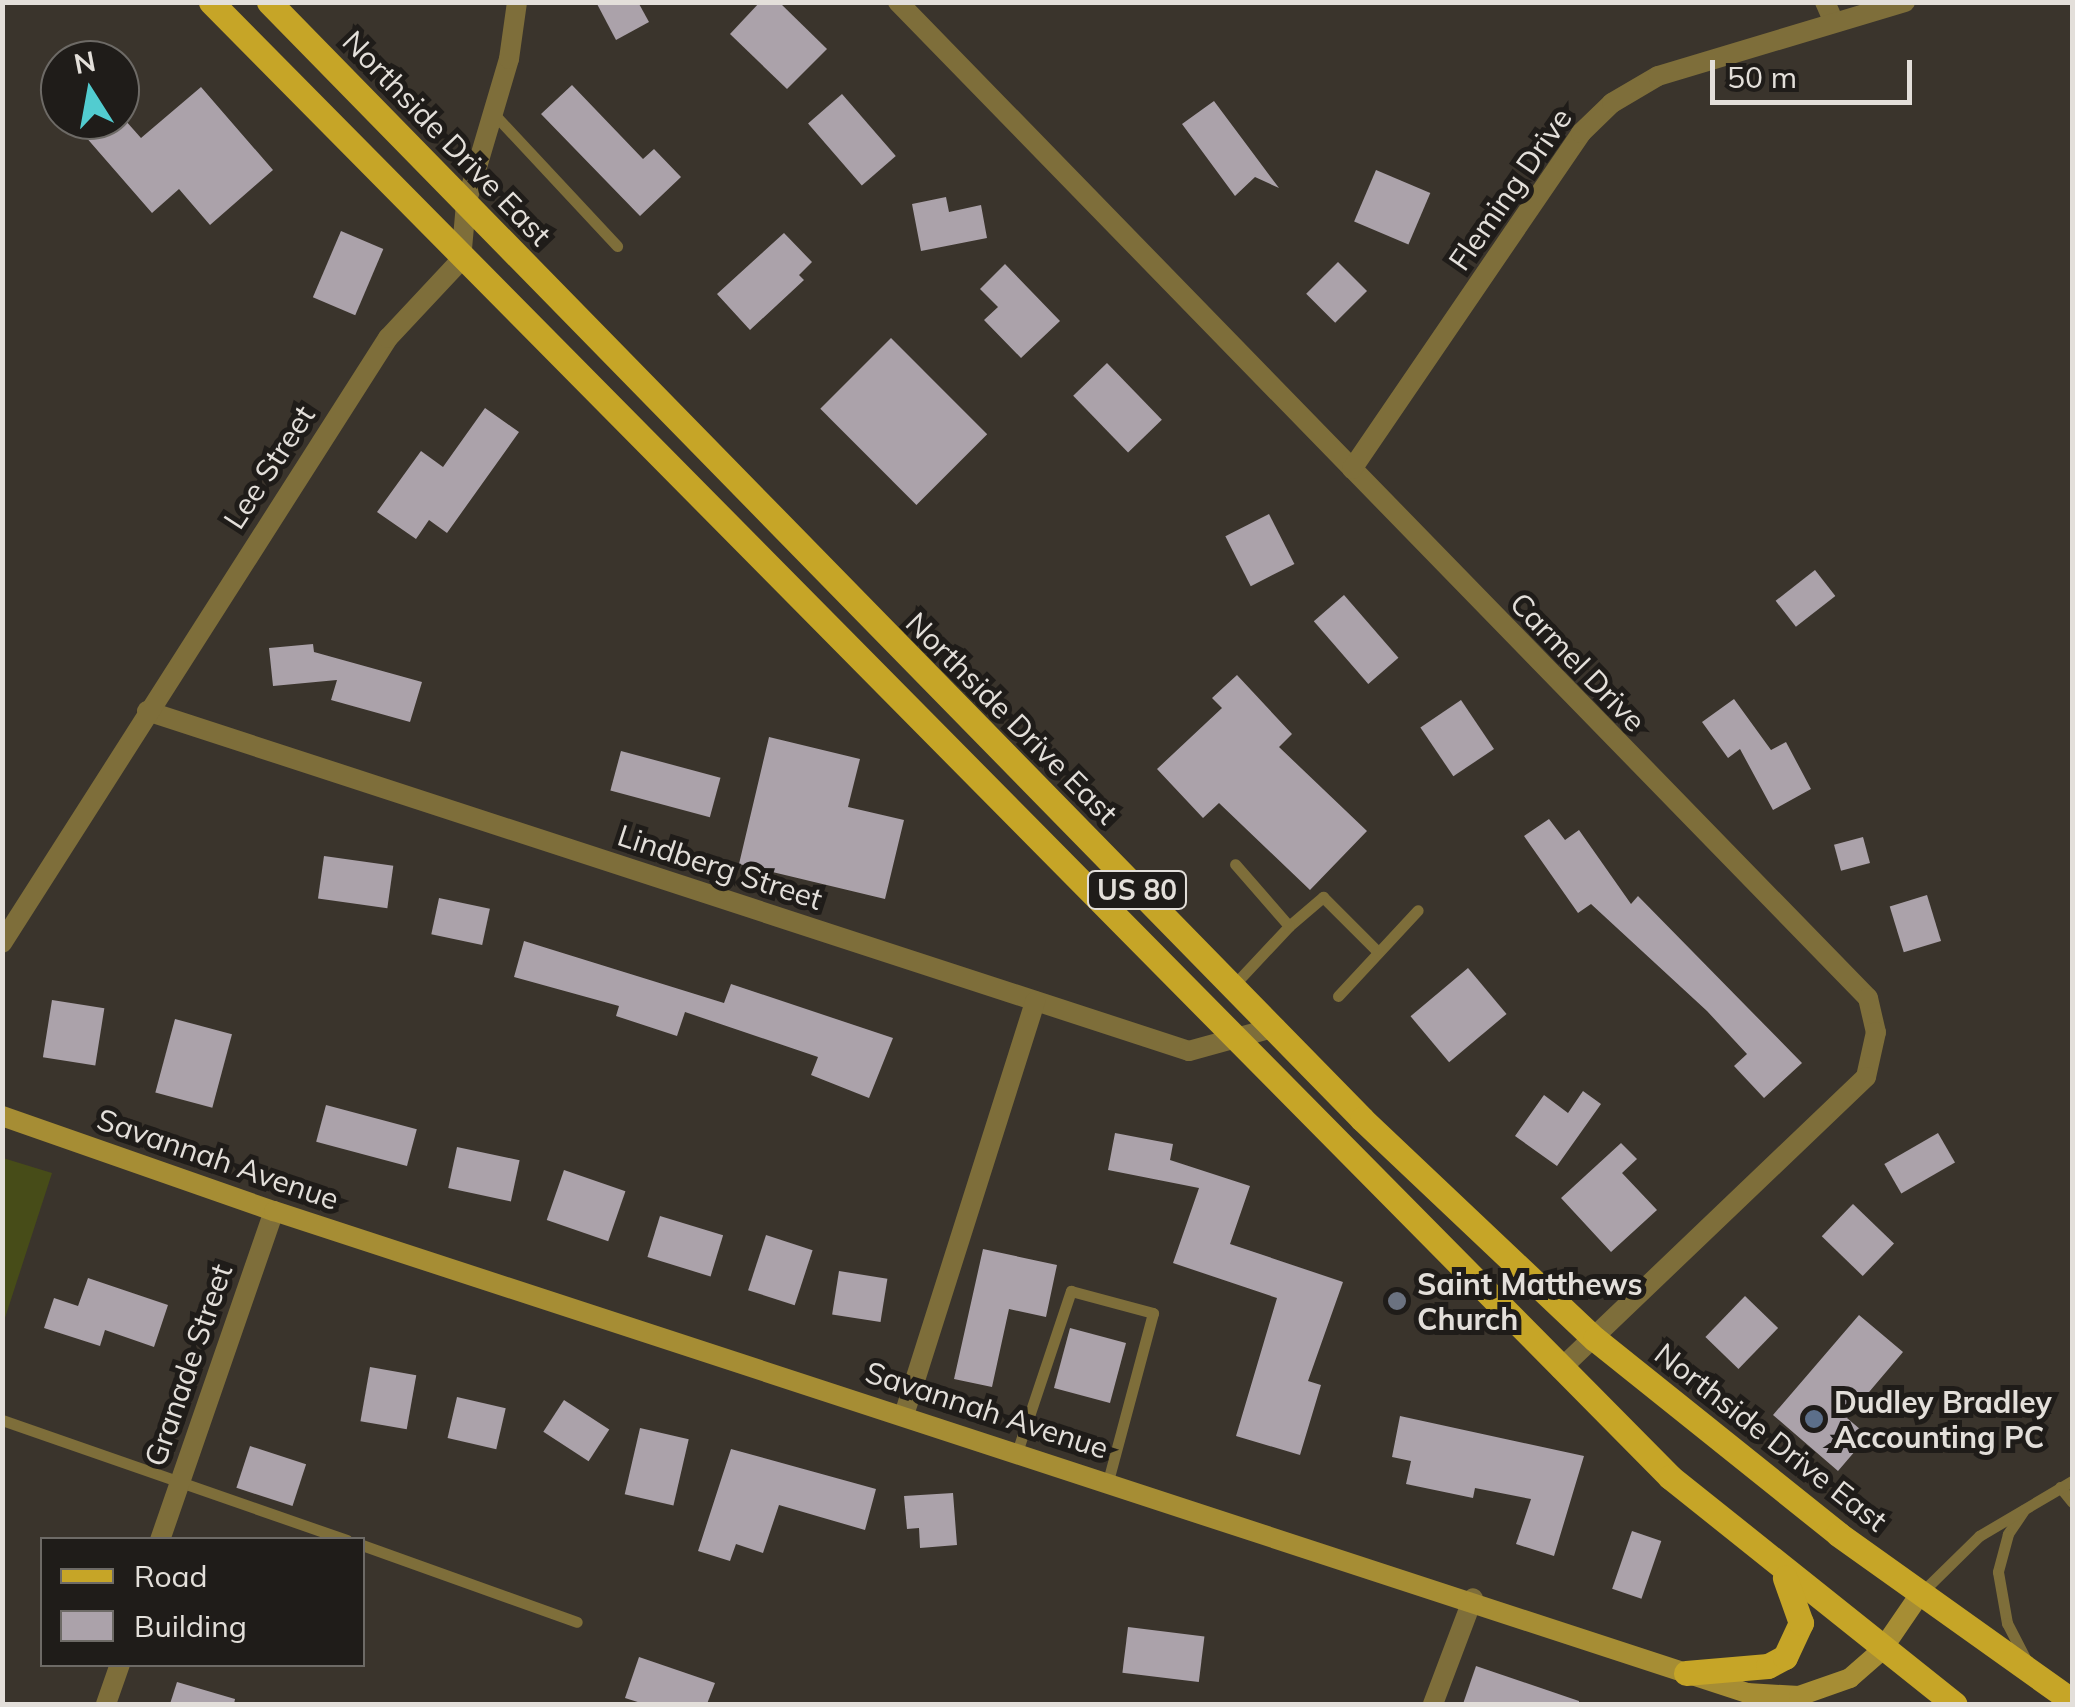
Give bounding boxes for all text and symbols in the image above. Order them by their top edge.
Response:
street label: Northside Drive East [335,23,559,253]
north arrow [40,40,140,140]
scale bar [1715,40,1918,102]
text: N [71,43,98,81]
text: 50 m [1727,58,1797,96]
street label: Fleming Drive [1441,101,1579,277]
street label: Lee Street [216,399,322,535]
street label: Carmel Drive [1503,585,1653,739]
street label: Northside Drive East [899,605,1125,831]
street label: Lindberg Street [613,817,827,917]
road number: US 80 [1084,867,1190,913]
street label: Savannah Avenue [92,1101,344,1217]
street label: Granade Street [137,1259,239,1471]
place label: Saint Matthews Church [1417,1266,1643,1336]
marker: Saint Matthews Church [1386,1290,1408,1312]
street label: Northside Drive East [1648,1335,1894,1539]
street label: Savannah Avenue [861,1354,1113,1466]
place label: Dudley Bradley Accounting PC [1834,1384,2052,1454]
marker: Dudley Bradley Accounting PC [1803,1408,1825,1430]
legend [40,1537,365,1667]
text: Road [134,1557,208,1595]
text: Building [134,1607,247,1645]

